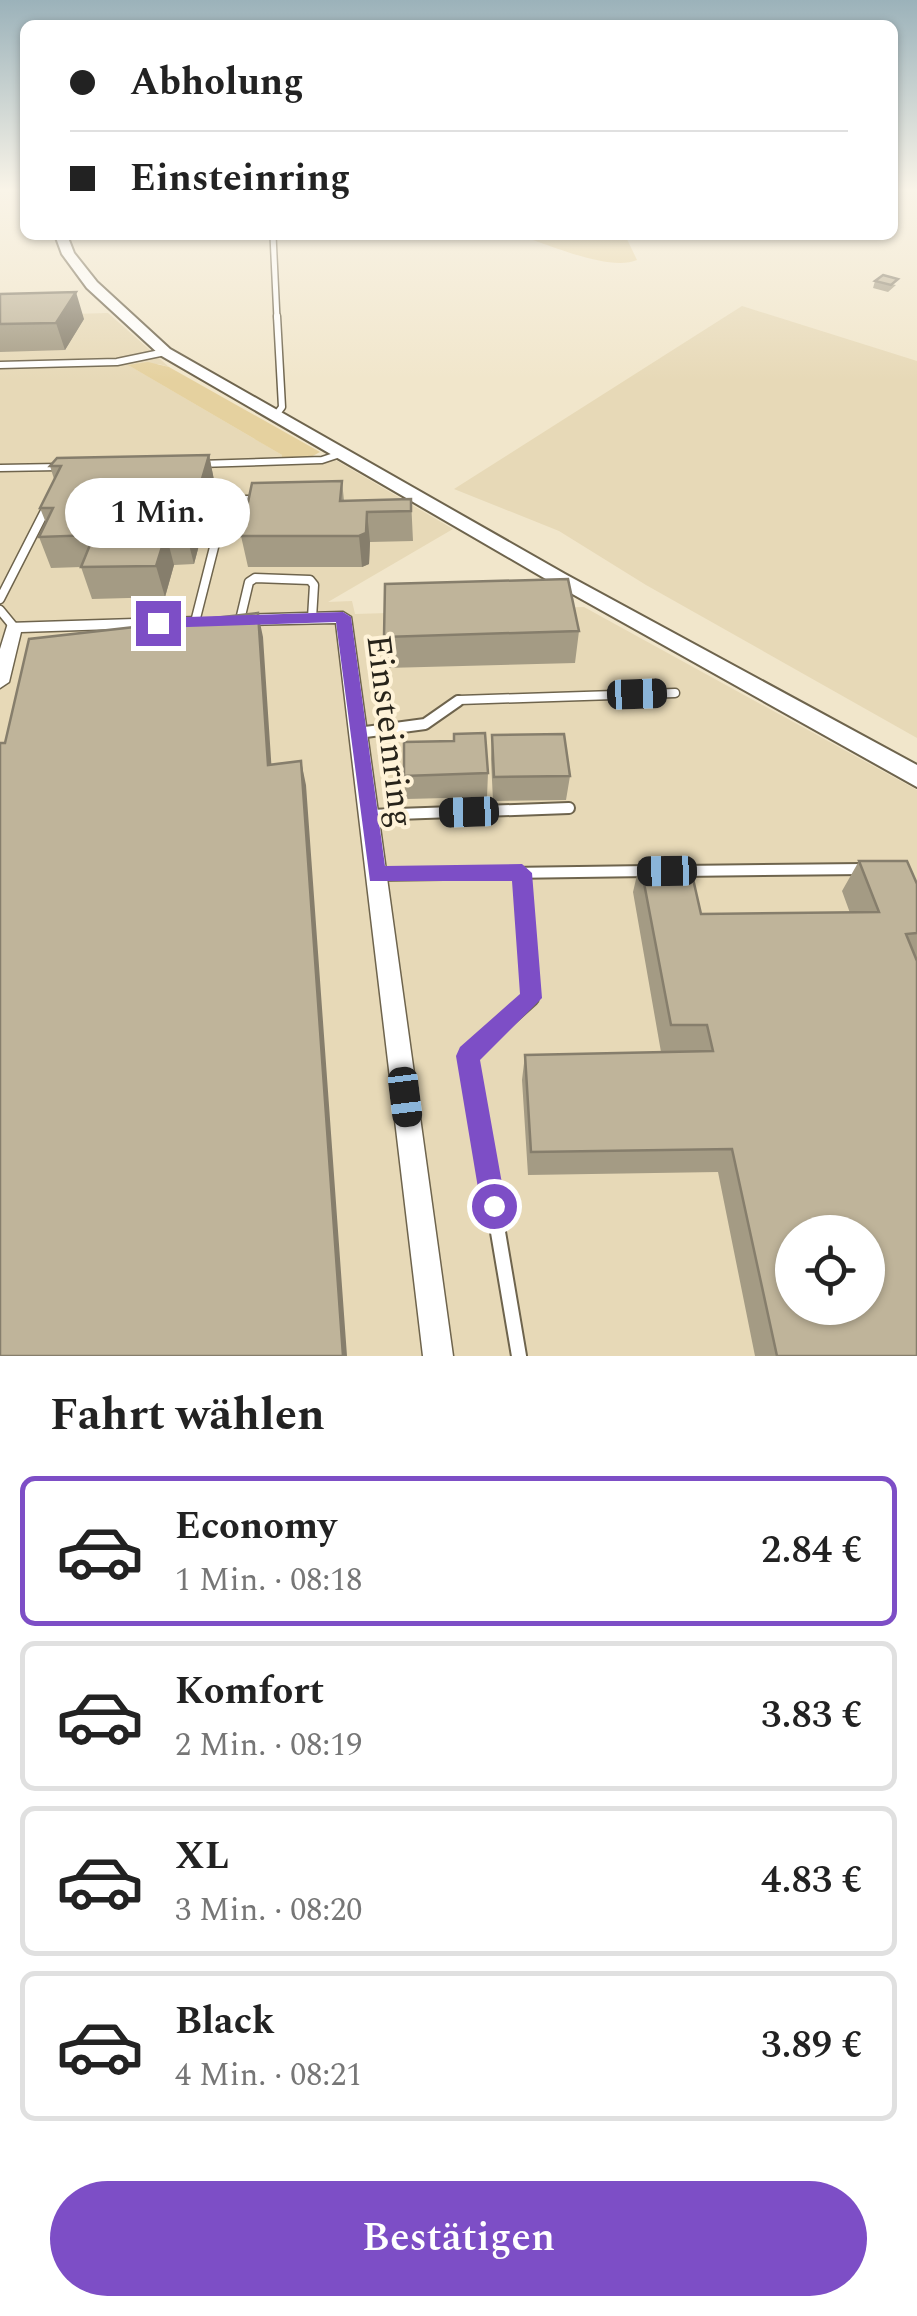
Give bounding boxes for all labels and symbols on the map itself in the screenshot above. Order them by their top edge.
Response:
callout: 1 Min. [66,478,250,548]
route end [136,601,181,646]
street label: Einsteinring [351,632,428,831]
car [606,678,668,710]
car [438,796,500,828]
car [637,855,697,887]
car [386,1065,424,1129]
route start [472,1184,517,1229]

